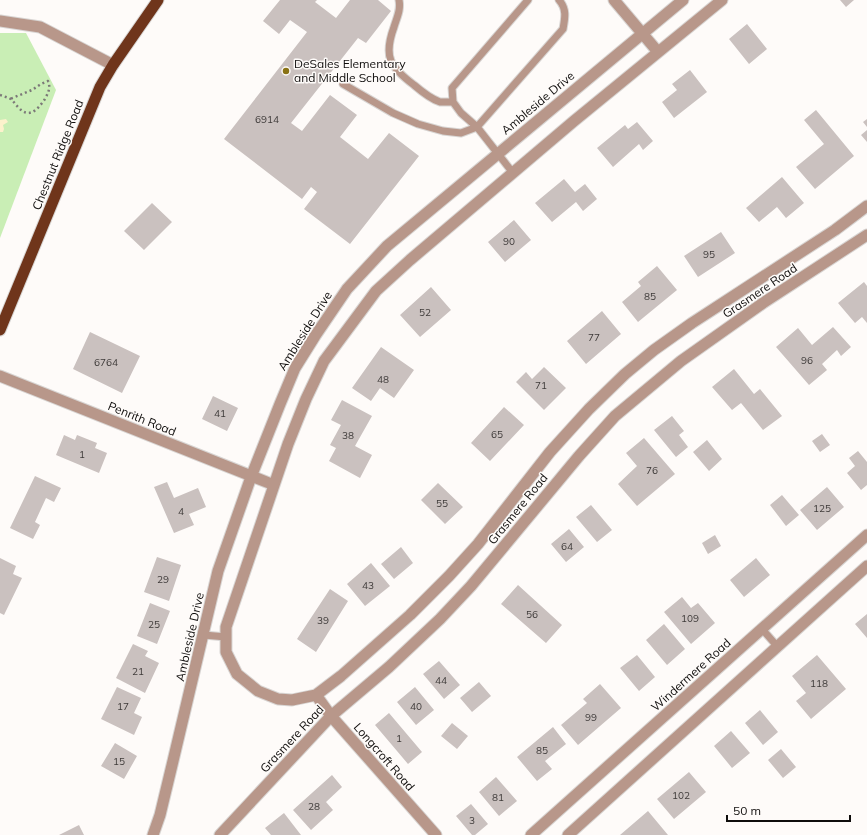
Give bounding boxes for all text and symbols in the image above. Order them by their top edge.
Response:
place label: DeSales Elementary and Middle School [294,56,406,85]
marker: DeSales Elementary and Middle School [281,66,291,76]
street label: Ambleside Drive [498,68,577,137]
street label: Chestnut Ridge Road [29,97,87,212]
house number: 6914 [255,113,279,126]
house number: 90 [503,235,515,248]
house number: 95 [703,248,715,261]
street label: Grasmere Road [720,260,800,321]
street label: Ambleside Drive [274,288,335,373]
house number: 85 [644,290,656,303]
house number: 52 [419,306,431,319]
house number: 77 [588,331,600,344]
house number: 96 [801,354,813,367]
house number: 6764 [94,356,118,369]
house number: 48 [377,373,389,386]
house number: 71 [535,379,547,392]
street label: Penrith Road [106,398,178,439]
house number: 41 [214,407,226,420]
house number: 65 [491,428,503,441]
house number: 38 [342,429,354,442]
house number: 1 [79,448,85,461]
house number: 76 [646,464,658,477]
street label: Grasmere Road [485,470,551,547]
house number: 55 [436,497,448,510]
house number: 125 [813,502,831,515]
house number: 4 [178,505,184,518]
house number: 64 [561,540,573,553]
house number: 29 [157,573,169,586]
house number: 43 [362,579,374,592]
street label: Ambleside Drive [172,591,207,683]
house number: 56 [526,608,538,621]
house number: 109 [681,612,699,625]
house number: 39 [317,614,329,627]
house number: 25 [148,618,160,631]
street label: Windermere Road [648,635,733,714]
house number: 21 [132,665,144,678]
house number: 44 [435,674,447,687]
house number: 118 [810,677,828,690]
house number: 17 [117,700,129,713]
house number: 40 [410,700,422,713]
street label: Grasmere Road [257,702,327,775]
house number: 99 [585,711,597,724]
street label: Longcroft Road [351,720,418,794]
house number: 1 [396,732,402,745]
house number: 85 [536,744,548,757]
house number: 15 [113,755,125,768]
house number: 102 [672,789,690,802]
house number: 81 [492,791,504,804]
scale bar [727,797,850,823]
house number: 28 [308,800,320,813]
text: 50 m [733,803,761,818]
house number: 3 [469,814,475,827]

